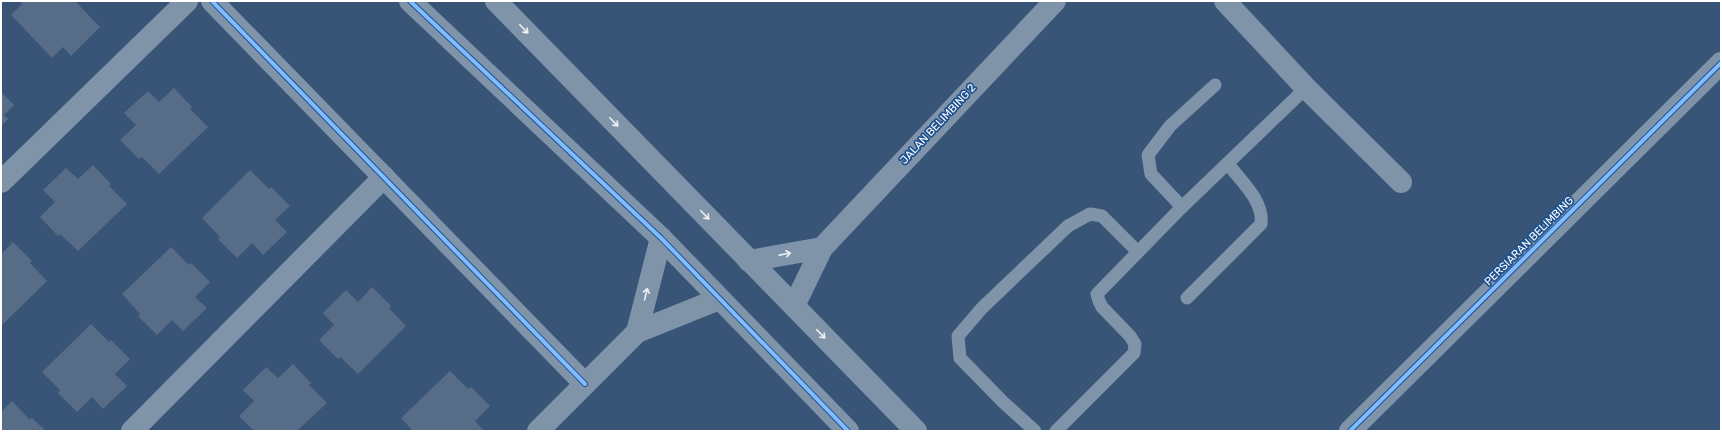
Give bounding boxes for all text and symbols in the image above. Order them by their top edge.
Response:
one-way arrow [519,24,529,34]
street label: JALAN BELIMBING 2 [898,81,978,167]
one-way arrow [609,117,619,127]
street label: PERSIARAN BELIMBING [1482,194,1576,288]
one-way arrow [700,210,710,220]
one-way arrow [779,250,792,258]
one-way arrow [643,288,651,301]
one-way arrow [816,329,826,339]

